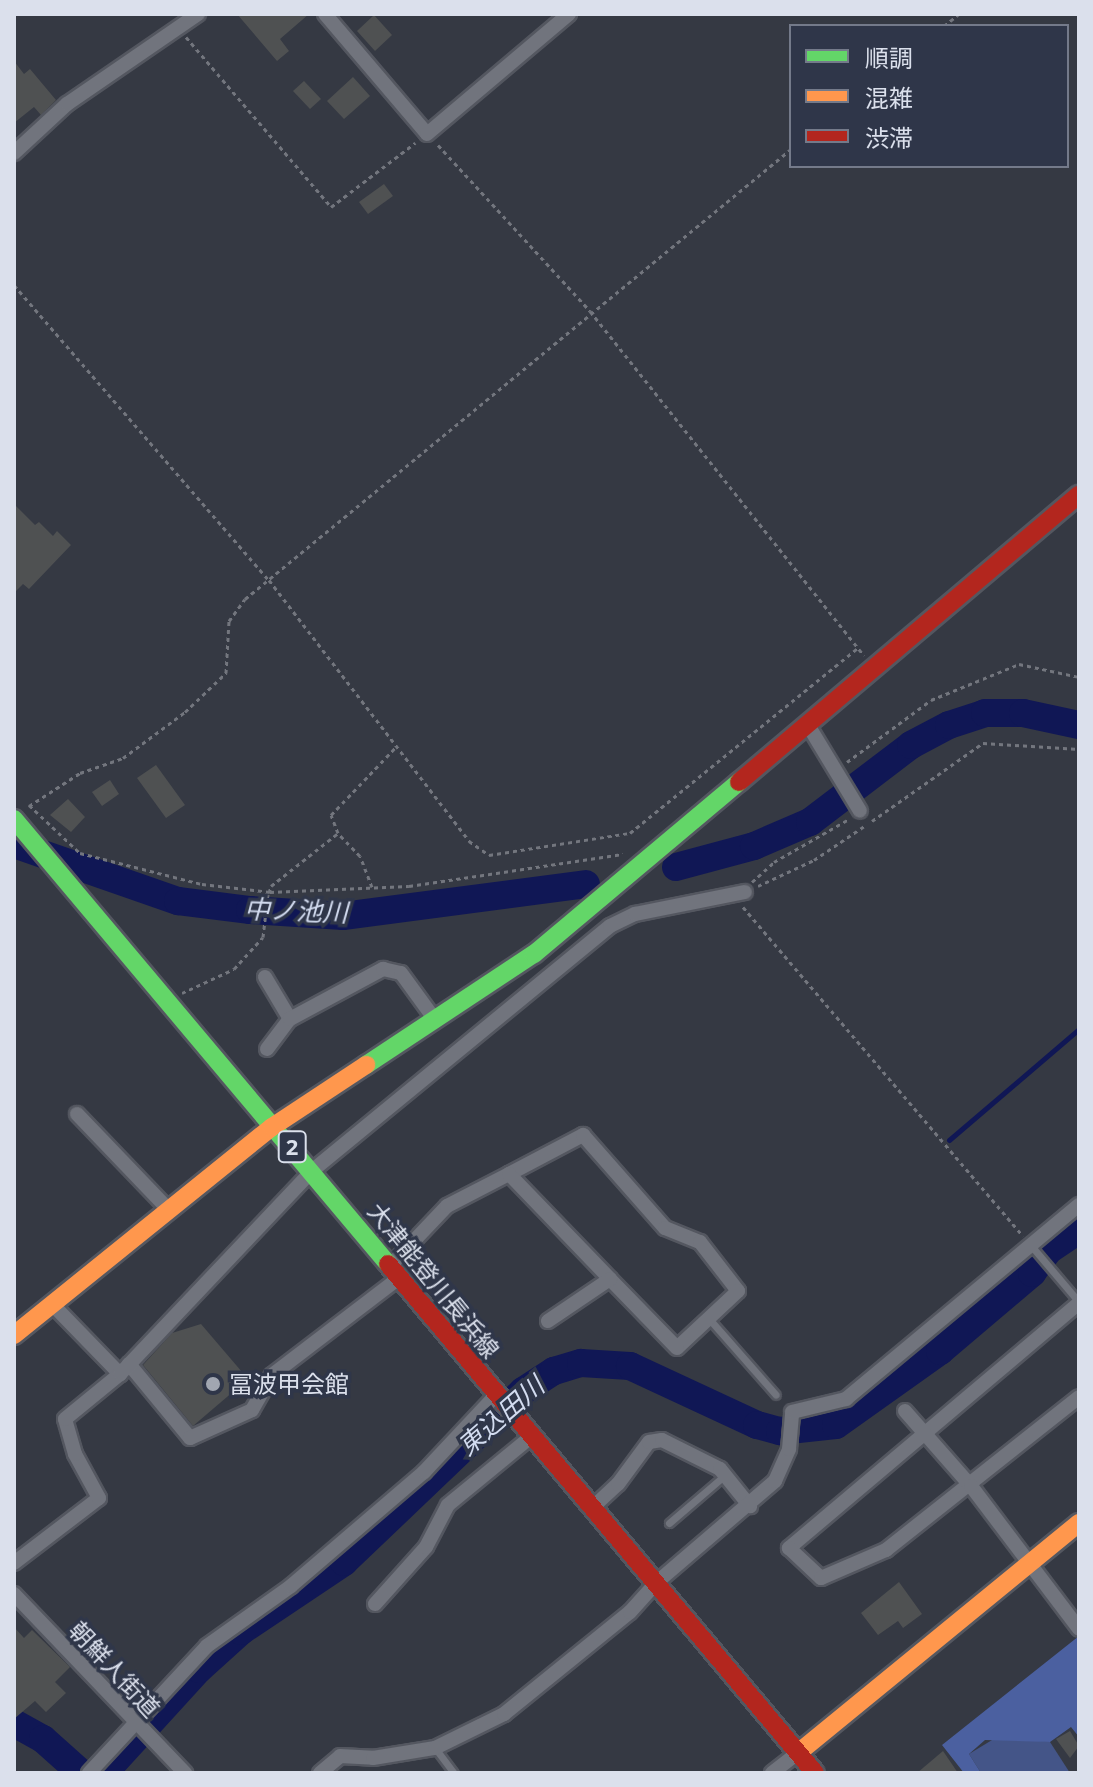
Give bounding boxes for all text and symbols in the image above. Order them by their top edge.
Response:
legend [789,24,1069,168]
text: 順調 [865,41,913,74]
text: 混雑 [865,81,913,114]
text: 渋滞 [865,121,913,154]
water label: 中ノ池川 [243,894,349,928]
road number: 2 [276,1129,308,1165]
street label: 大津能登川長浜線 [362,1196,506,1364]
place label: 冨波甲会館 [229,1370,349,1398]
water label: 東込田川 [452,1370,550,1462]
marker: 冨波甲会館 [204,1375,222,1393]
street label: 朝鮮人街道 [64,1615,166,1723]

